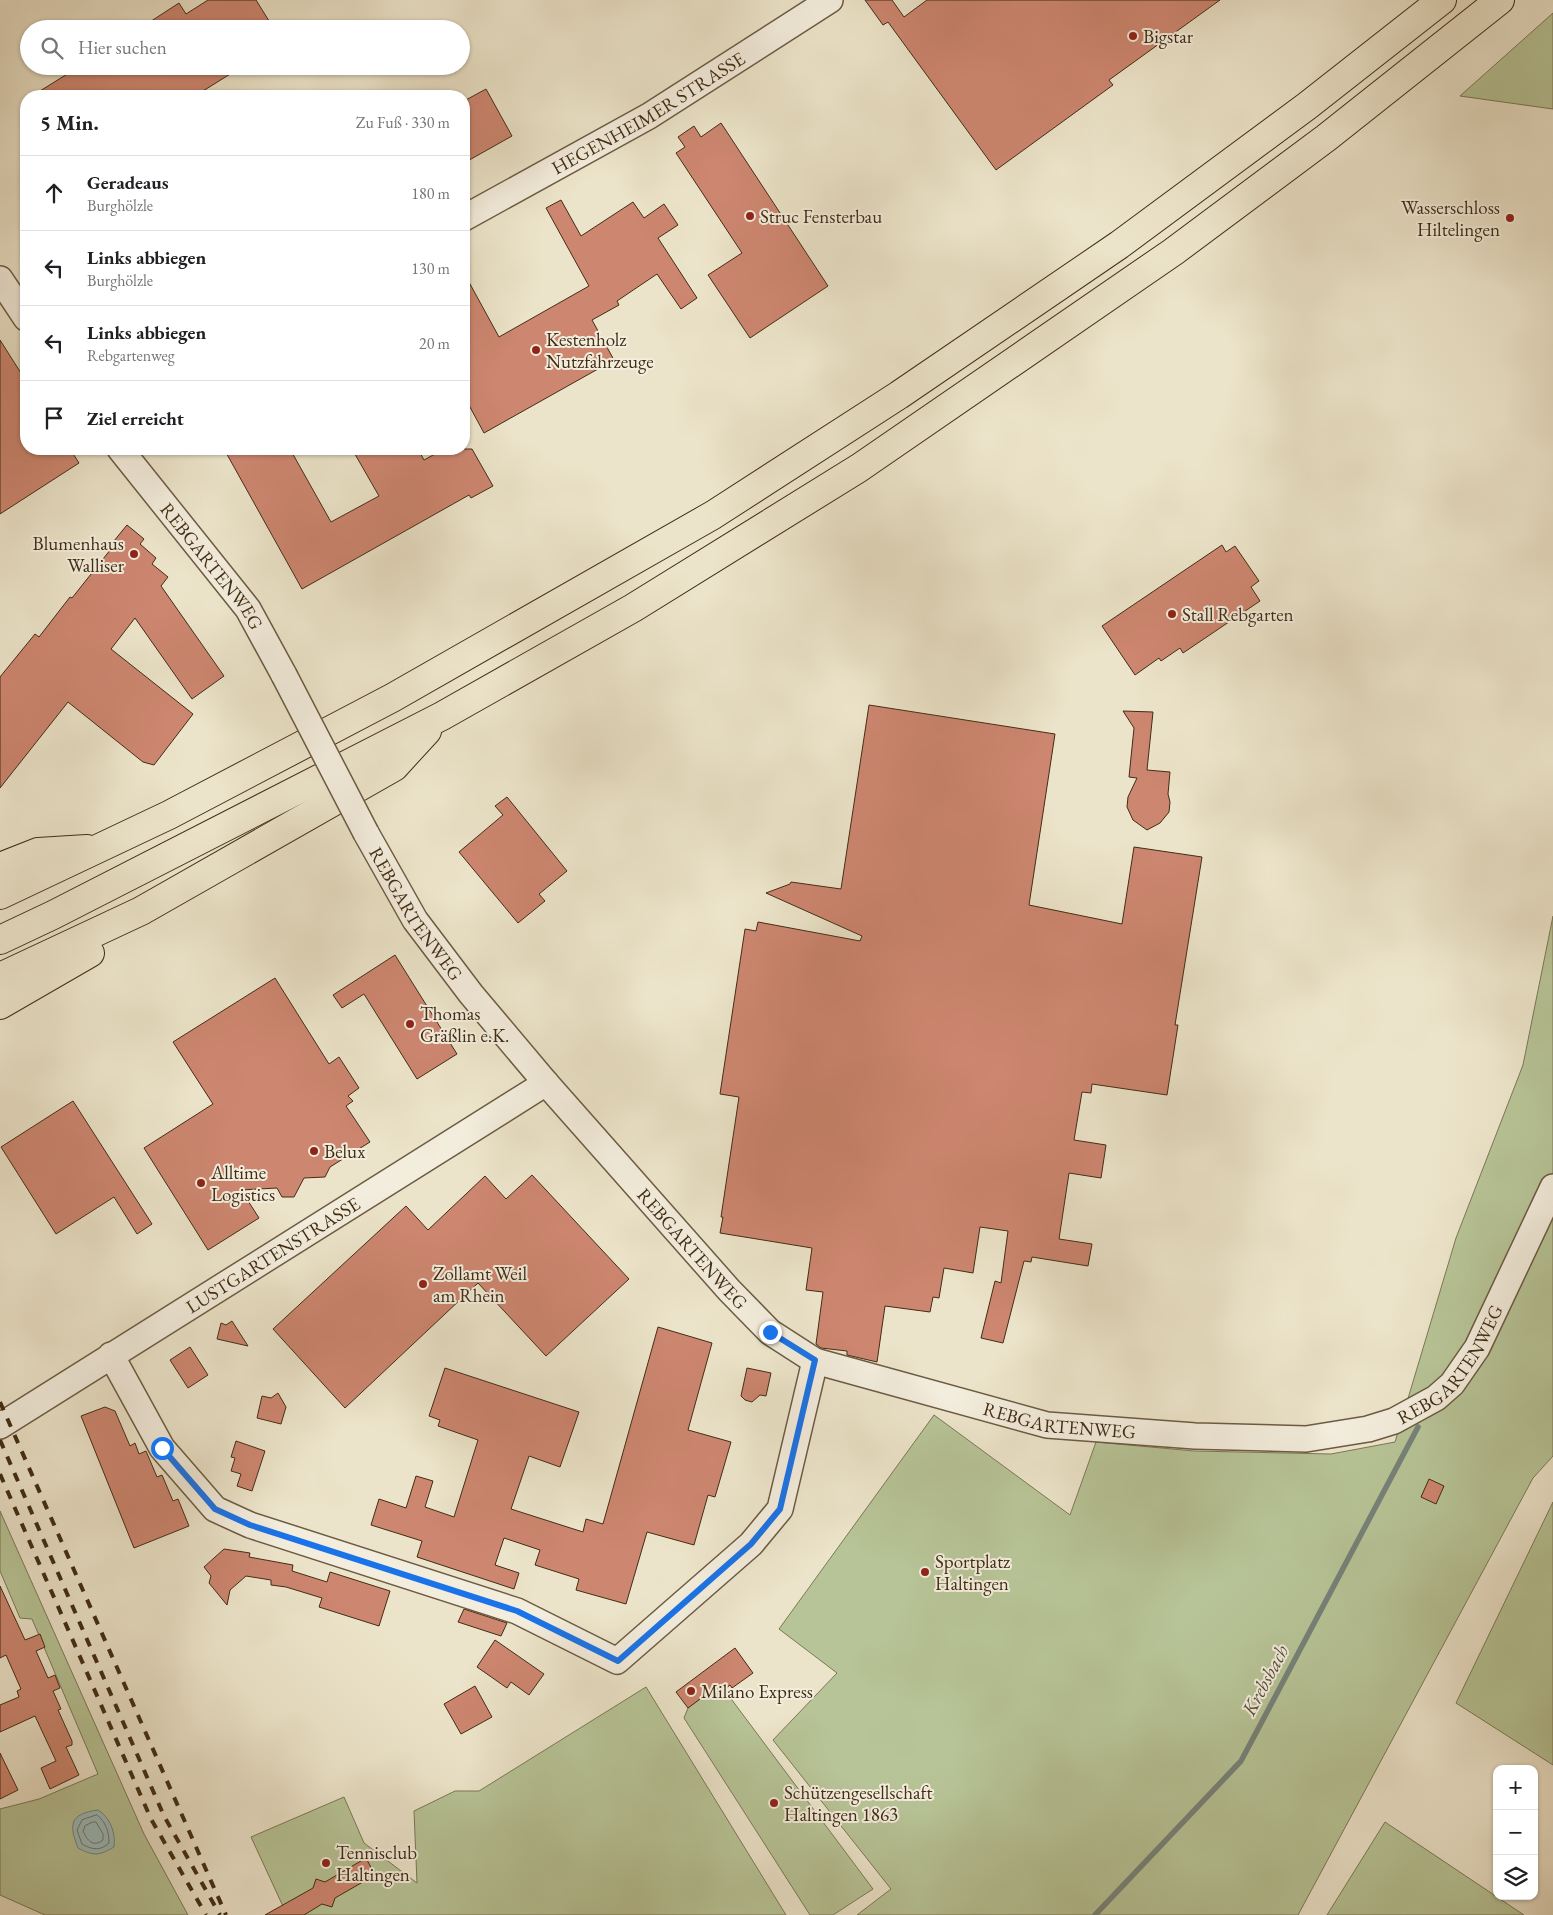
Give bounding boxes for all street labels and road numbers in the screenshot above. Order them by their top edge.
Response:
street label: HEGENHEIMER STRASSE [547,46,750,180]
street label: REBGARTENWEG [155,497,269,634]
street label: REBGARTENWEG [363,843,468,986]
street label: REBGARTENWEG [631,1183,753,1315]
street label: LUSTGARTENSTRASSE [181,1191,365,1319]
street label: REBGARTENWEG [1393,1301,1509,1430]
street label: REBGARTENWEG [980,1396,1137,1445]

